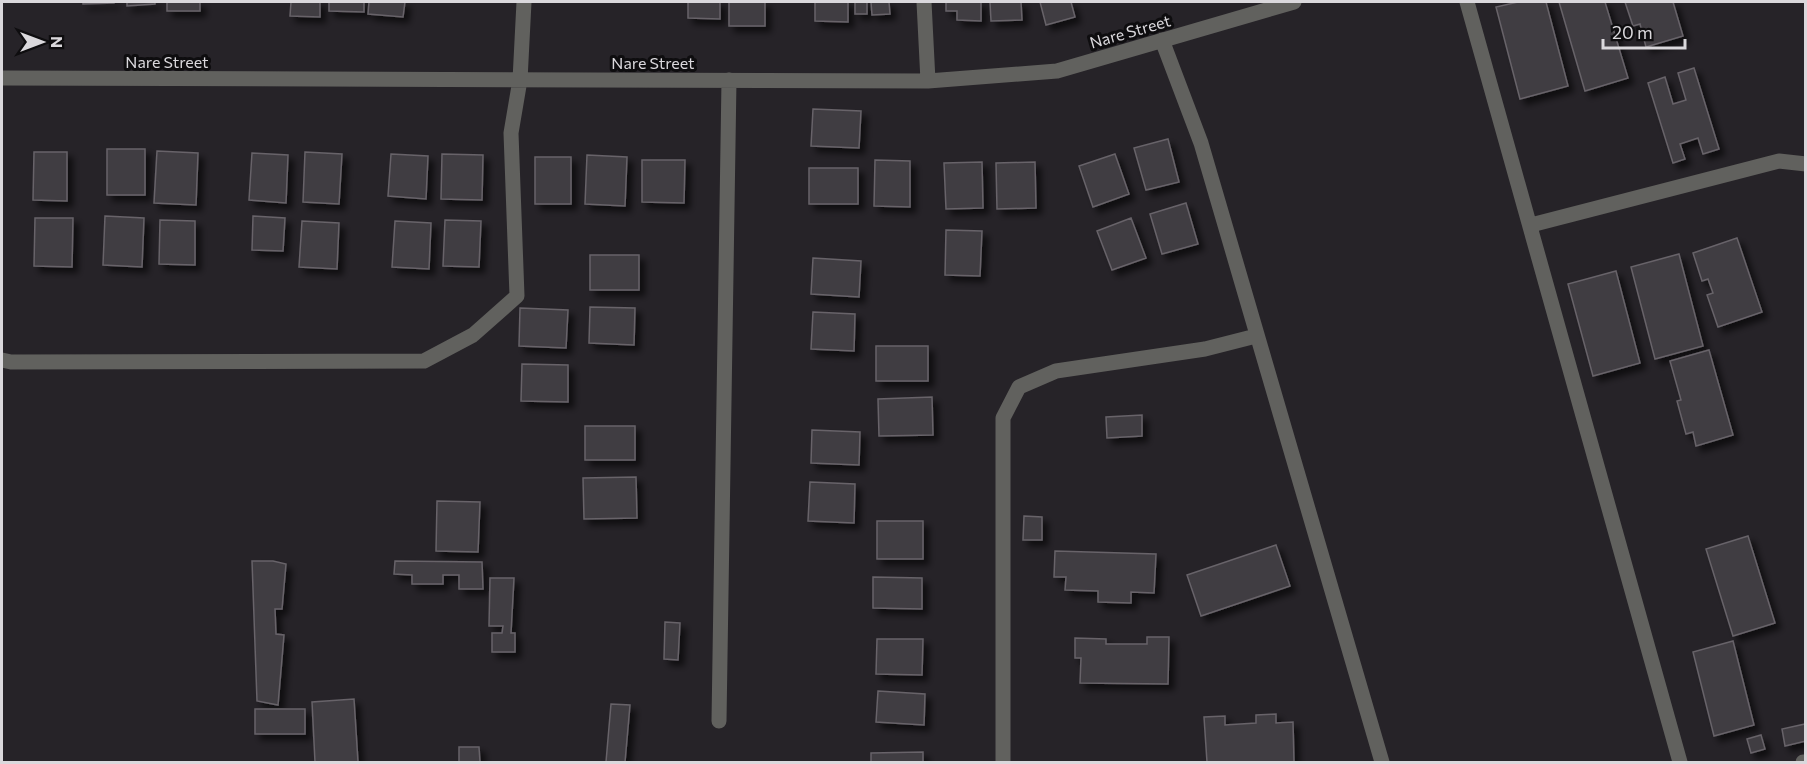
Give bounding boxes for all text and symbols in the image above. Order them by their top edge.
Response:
street label: Nare Street [1087,10,1173,52]
north arrow [12,12,72,72]
scale bar [1603,12,1686,50]
text: 20 m [1612,21,1653,43]
text: N [48,36,67,48]
street label: Nare Street [125,52,209,71]
street label: Nare Street [611,53,695,72]

